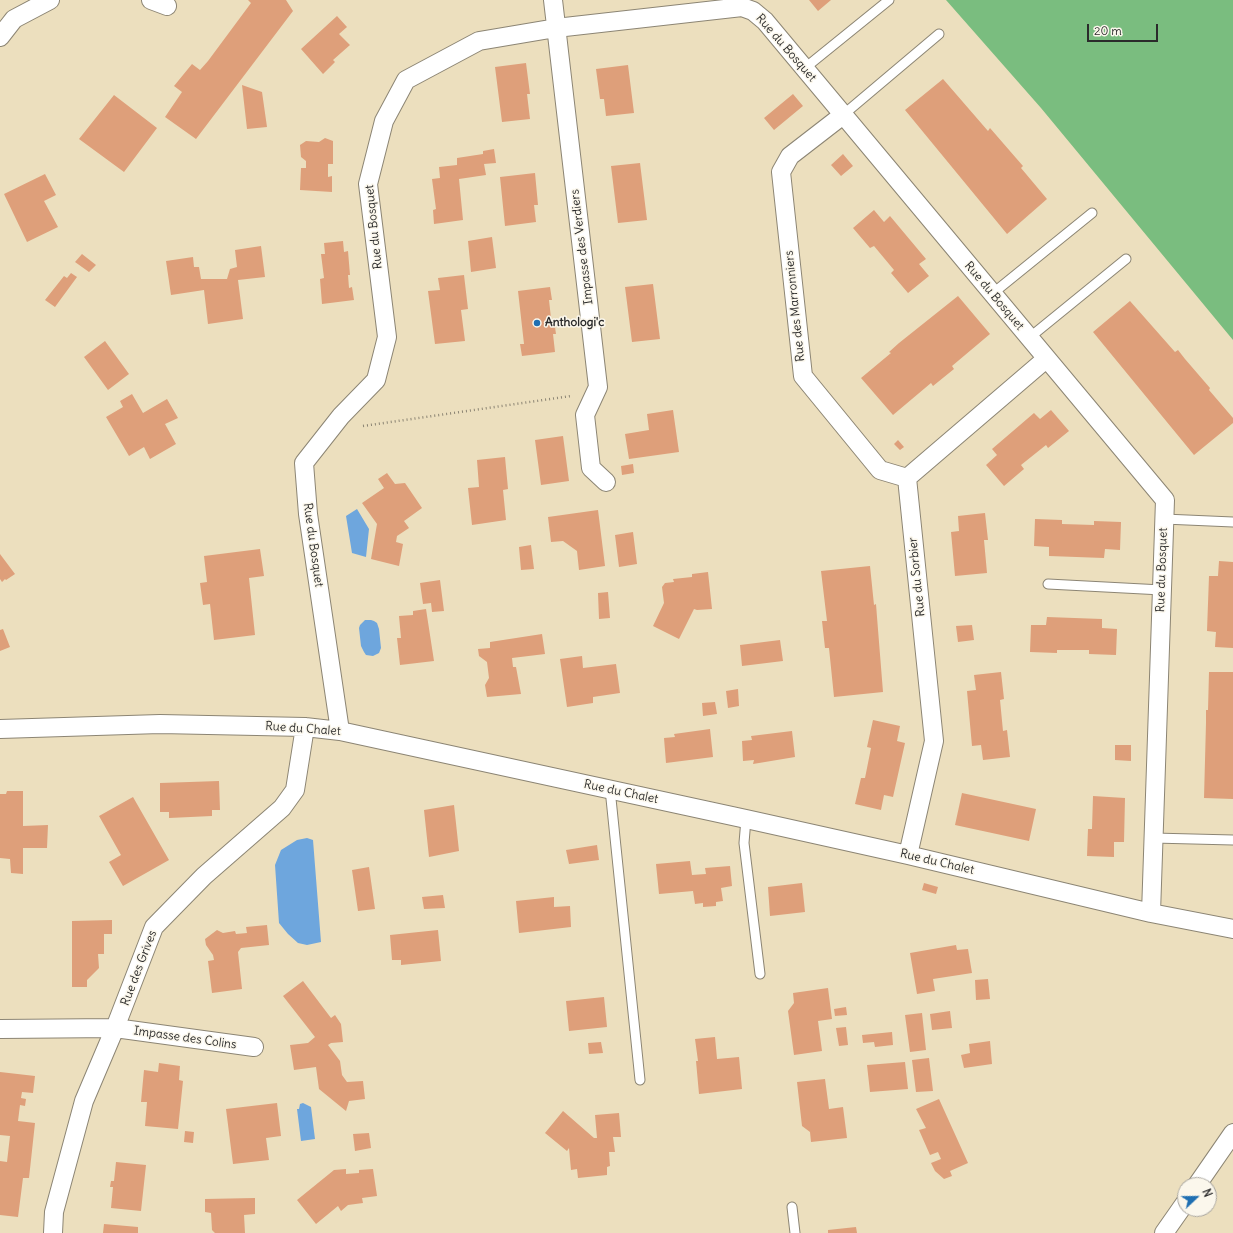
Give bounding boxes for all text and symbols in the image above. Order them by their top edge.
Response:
street label: Rue du Bosquet [753,11,819,85]
scale bar [1089,16,1160,42]
text: 20 m [1094,23,1122,38]
street label: Rue du Bosquet [362,184,386,270]
street label: Impasse des Verdiers [568,188,596,306]
street label: Rue des Marronniers [782,250,808,362]
street label: Rue du Bosquet [961,259,1027,333]
place label: Anthologi'c [545,316,604,330]
marker: Anthologi'c [532,318,542,328]
street label: Rue du Bosquet [300,502,326,588]
street label: Rue du Bosquet [1153,527,1171,613]
street label: Rue du Sorbier [906,537,928,617]
street label: Rue du Chalet [265,719,341,739]
street label: Rue du Chalet [583,777,659,807]
street label: Rue du Chalet [899,846,975,878]
street label: Rue des Grives [118,928,160,1008]
street label: Impasse des Colins [133,1024,237,1052]
north arrow [1177,1177,1217,1217]
text: N [1199,1187,1215,1199]

